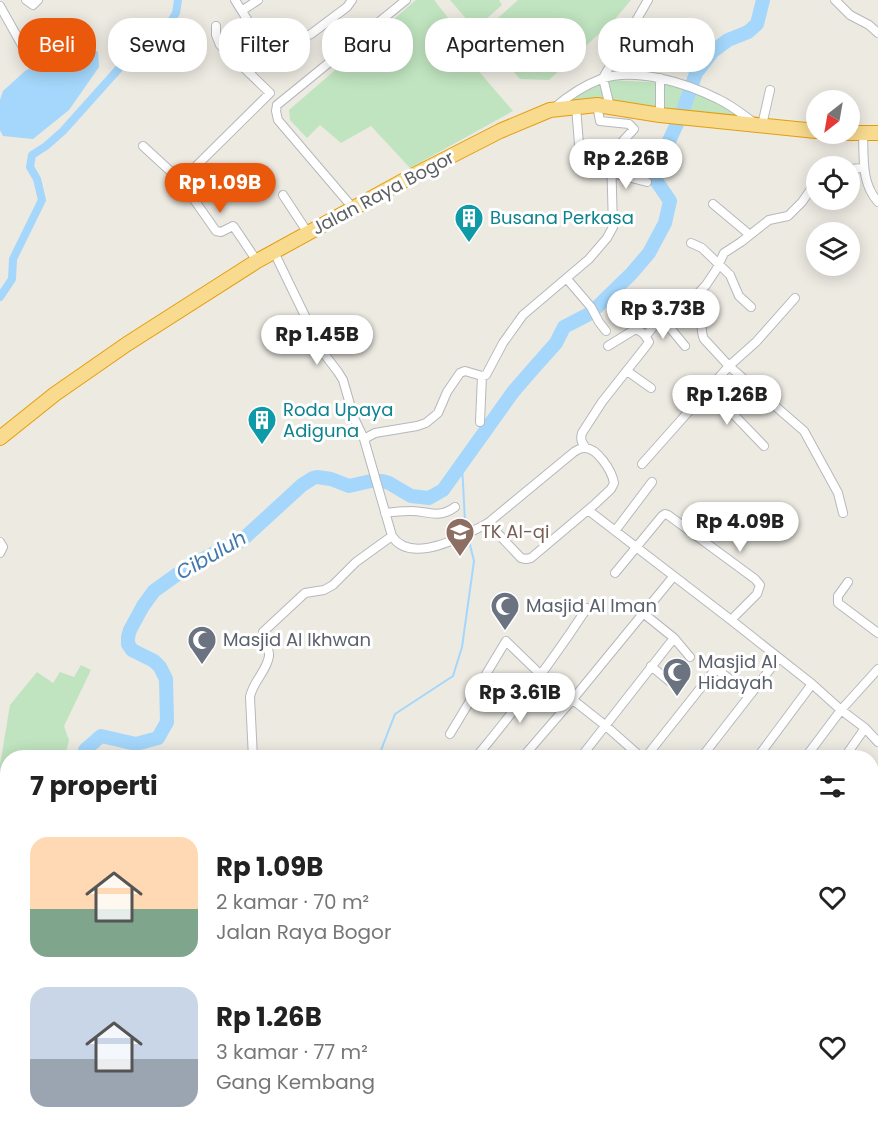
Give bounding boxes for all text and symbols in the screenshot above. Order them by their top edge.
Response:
chip: Beli [18,18,96,72]
chip: Sewa [108,18,207,72]
chip: Filter [219,18,310,72]
chip: Baru [322,18,413,72]
chip: Apartemen [425,18,586,72]
chip: Rumah [598,18,715,72]
north arrow [806,90,860,144]
map controls [806,90,860,276]
pin: Rp 2.26B [564,139,688,190]
street label: Jalan Raya Bogor [307,144,459,241]
text: Rp 2.26B [583,144,669,172]
button: locate [806,156,860,210]
pin: Rp 1.09B [158,163,282,214]
text: Rp 1.09B [179,168,261,196]
building icon: Busana Perkasa [453,202,485,244]
place label: Busana Perkasa [490,205,634,230]
button: layers [806,222,860,276]
pin: Rp 3.73B [601,289,725,340]
text: Rp 3.73B [621,294,705,322]
pin: Rp 1.45B [255,315,379,366]
text: Rp 1.45B [275,320,359,348]
pin: Rp 1.26B [665,375,789,426]
text: Rp 1.26B [686,380,768,408]
place label: Roda Upaya Adiguna [283,397,393,443]
building icon: Roda Upaya Adiguna [246,404,278,446]
pin: Rp 4.09B [678,502,802,553]
text: Rp 4.09B [696,507,784,535]
school or university icon: TK Al-qi [444,516,476,558]
place label: TK Al-qi [481,519,549,544]
water label: Cibuluh [171,524,251,586]
mosque icon: Masjid Al Iman [489,590,521,632]
place label: Masjid Al Iman [526,593,657,618]
mosque icon: Masjid Al Ikhwan [186,624,218,666]
place label: Masjid Al Ikhwan [223,627,371,652]
place label: Masjid Al Hidayah [698,649,778,695]
mosque icon: Masjid Al Hidayah [661,656,693,698]
pin: Rp 3.61B [458,673,582,724]
text: Rp 3.61B [479,678,561,706]
text: 7 properti [30,768,158,804]
icon: filters [816,770,849,803]
text: Rp 1.09B [216,849,323,885]
icon: home [78,861,150,933]
icon: heart [816,881,849,914]
text: 2 kamar · 70 m² [216,888,369,916]
text: Jalan Raya Bogor [216,918,391,946]
text: Rp 1.26B [216,999,322,1035]
icon: home [78,1011,150,1083]
icon: heart [816,1031,849,1064]
text: 3 kamar · 77 m² [216,1038,368,1066]
text: Gang Kembang [216,1068,375,1096]

